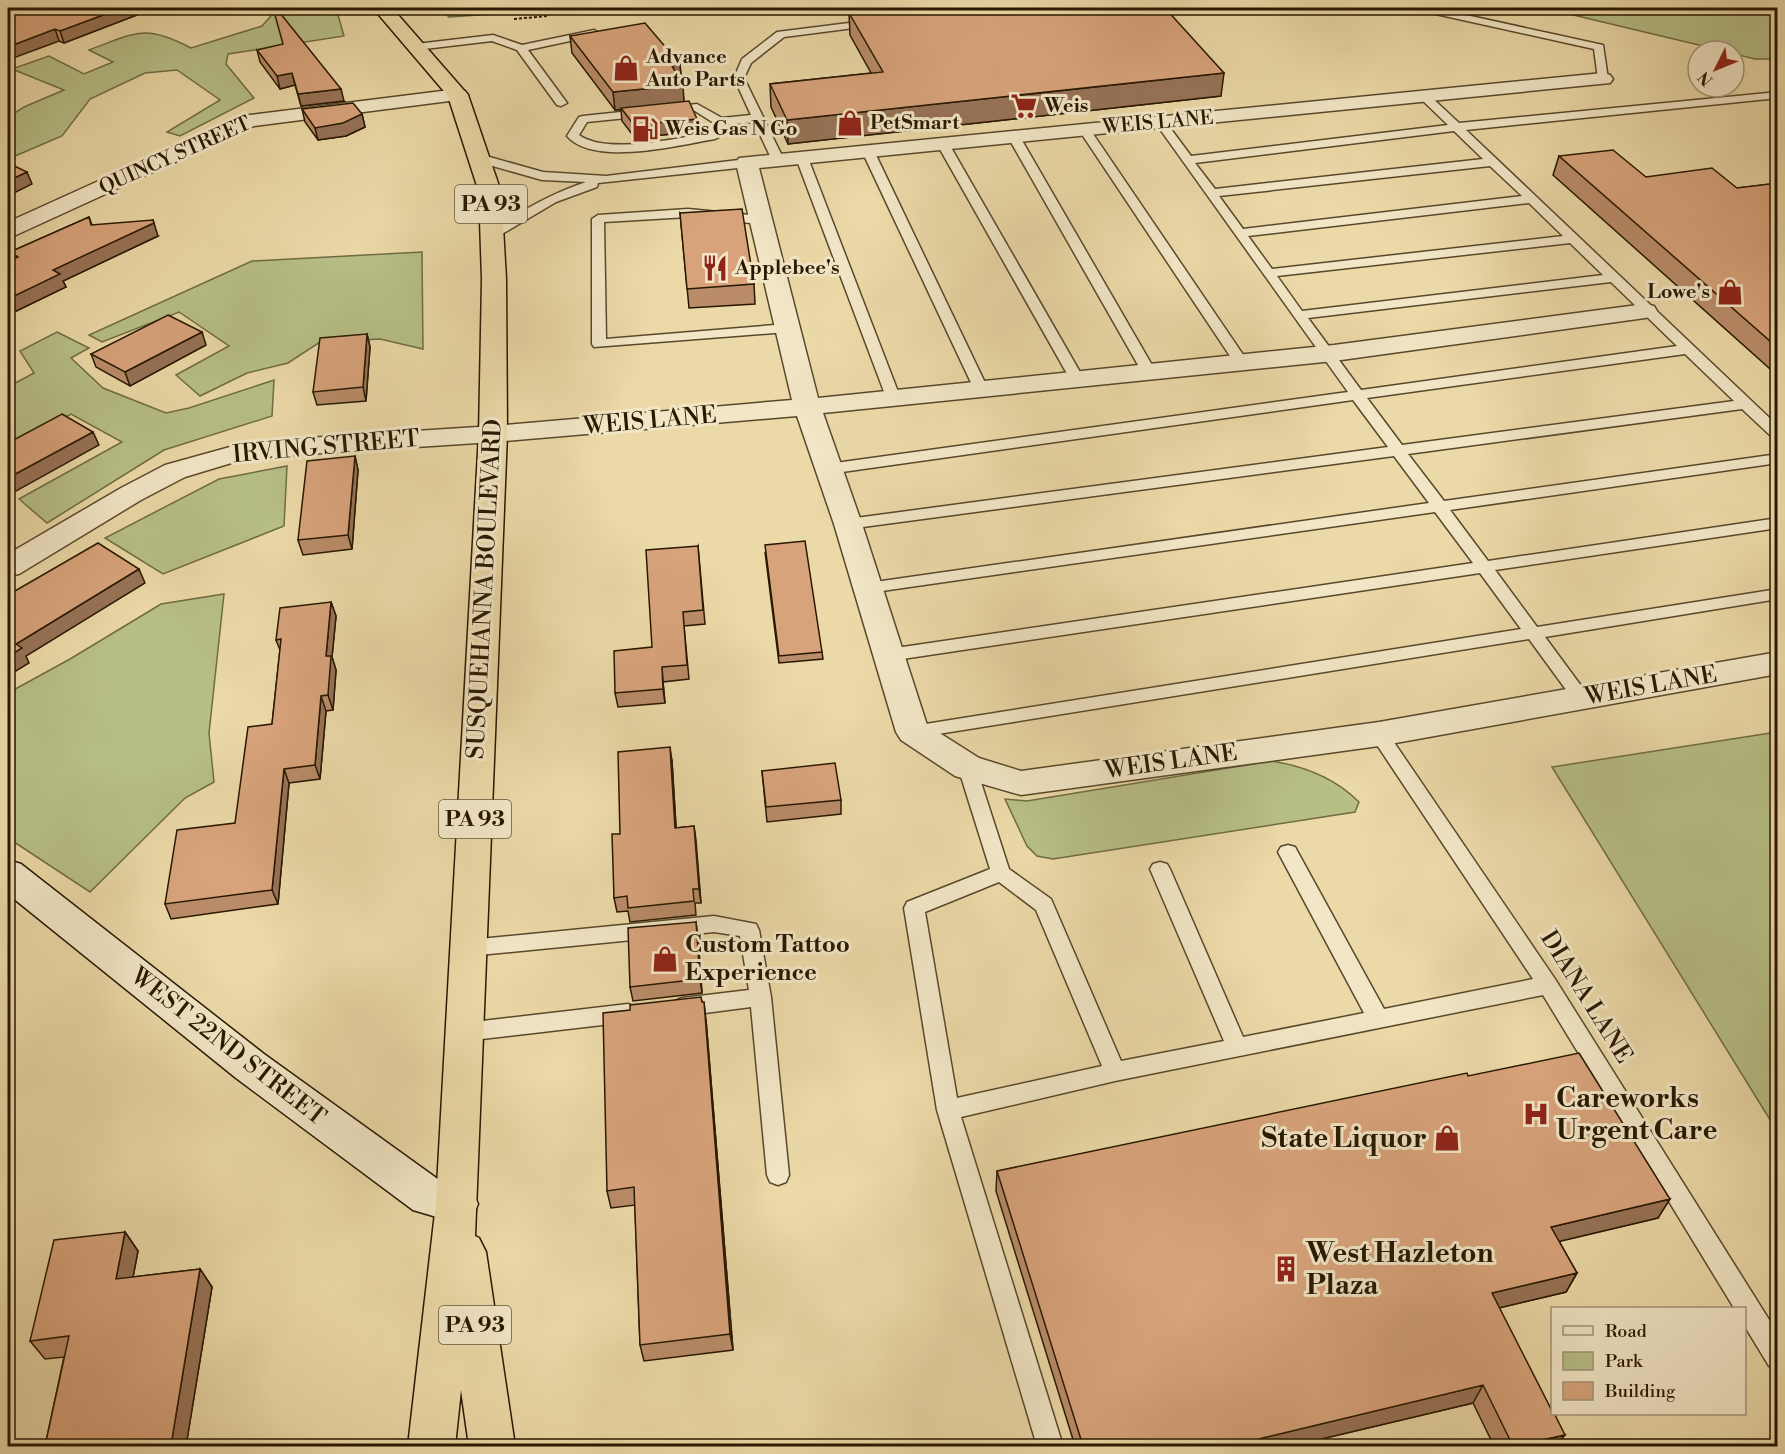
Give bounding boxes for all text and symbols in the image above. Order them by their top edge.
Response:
north arrow [1686,39,1746,99]
place label: Advance Auto Parts [645,45,745,93]
shop icon: Advance Auto Parts [611,53,641,83]
text: N [1694,67,1717,90]
supermarket icon: Weis [1009,91,1039,121]
place label: Weis [1043,94,1088,119]
street label: WEIS LANE [1100,106,1215,140]
shop icon: PetSmart [835,108,865,138]
street label: QUINCY STREET [95,111,255,201]
place label: PetSmart [870,111,960,136]
fuel station icon: Weis Gas N Go [630,114,660,144]
place label: Weis Gas N Go [664,117,798,142]
road number: PA 93 [455,185,527,223]
restaurant icon: Applebee's [700,253,730,283]
place label: Applebee's [734,256,840,281]
shop icon: Lowe's [1715,277,1745,307]
place label: Lowe's [1647,280,1710,305]
street label: WEIS LANE [581,400,718,442]
street label: SUSQUEHANNA BOULEVARD [461,418,509,760]
street label: IRVING STREET [231,424,421,470]
street label: WEIS LANE [1582,660,1720,713]
street label: WEIS LANE [1102,738,1239,786]
road number: PA 93 [439,800,511,838]
street label: DIANA LANE [1533,925,1639,1069]
place label: Custom Tattoo Experience [685,930,850,988]
shop icon: Custom Tattoo Experience [650,944,680,974]
street label: WEST 22ND STREET [124,961,332,1133]
place label: Careworks Urgent Care [1556,1081,1717,1148]
hospital icon: Careworks Urgent Care [1521,1099,1551,1129]
place label: State Liquor [1261,1121,1427,1156]
shop icon: State Liquor [1432,1123,1462,1153]
place label: West Hazleton Plaza [1305,1236,1494,1303]
building icon: West Hazleton Plaza [1271,1254,1301,1284]
road number: PA 93 [439,1306,511,1344]
legend [1551,1307,1746,1415]
text: Road [1605,1320,1648,1343]
text: Park [1605,1350,1644,1373]
text: Building [1604,1380,1676,1403]

